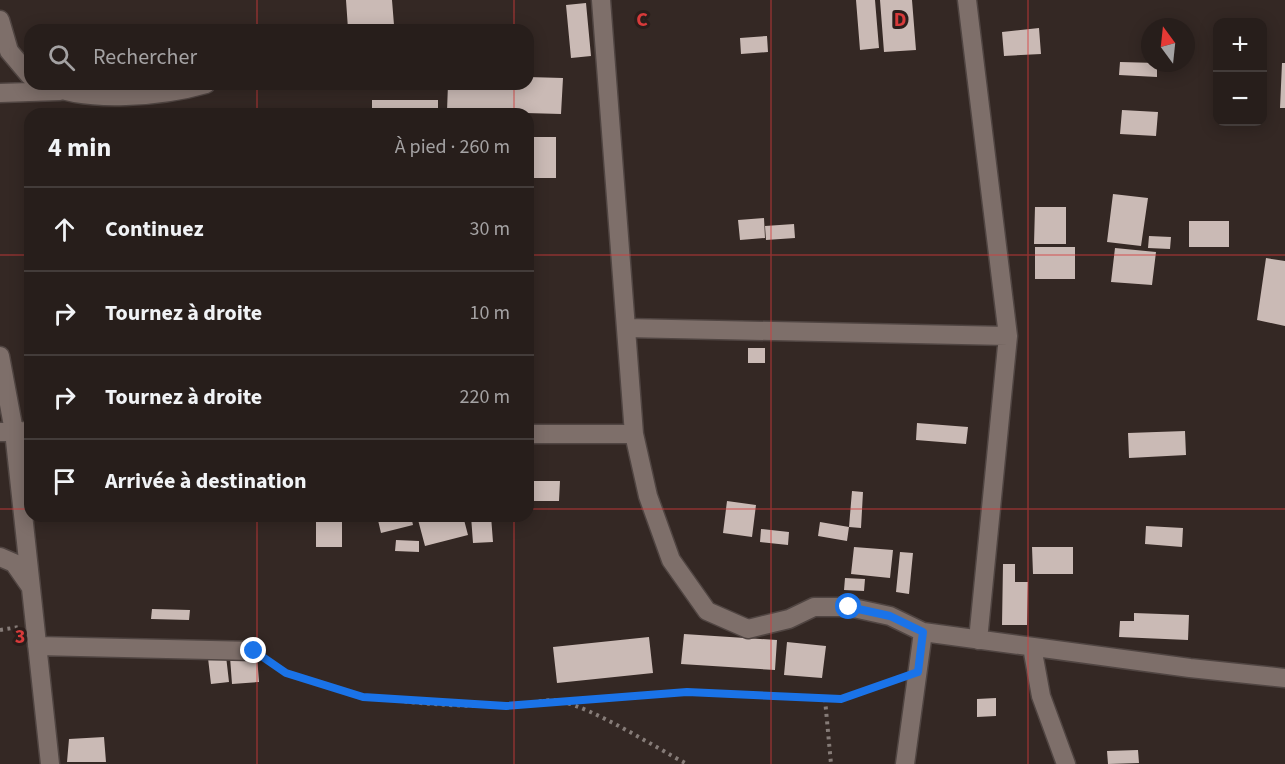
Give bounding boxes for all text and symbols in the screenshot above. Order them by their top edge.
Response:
text: C [636,6,648,34]
text: D [894,6,906,34]
north arrow [1141,18,1195,72]
map controls [1213,18,1267,126]
button: + [1213,18,1267,72]
search box [24,24,534,90]
icon: search [45,41,78,74]
text: Rechercher [93,41,197,73]
button: − [1213,72,1267,126]
text: 4 min [48,129,111,166]
text: À pied · 260 m [395,133,510,161]
icon: ahead [48,213,81,246]
text: Continuez [105,213,204,245]
text: 30 m [470,215,510,243]
icon: right [48,297,81,330]
text: Tournez à droite [105,297,262,329]
text: 10 m [470,299,510,327]
icon: right [48,381,81,414]
text: Tournez à droite [105,381,262,413]
text: 220 m [460,383,510,411]
icon: arrive [48,465,81,498]
text: Arrivée à destination [105,465,307,497]
route start [835,593,861,619]
text: 3 [15,623,25,651]
route end [240,637,266,663]

